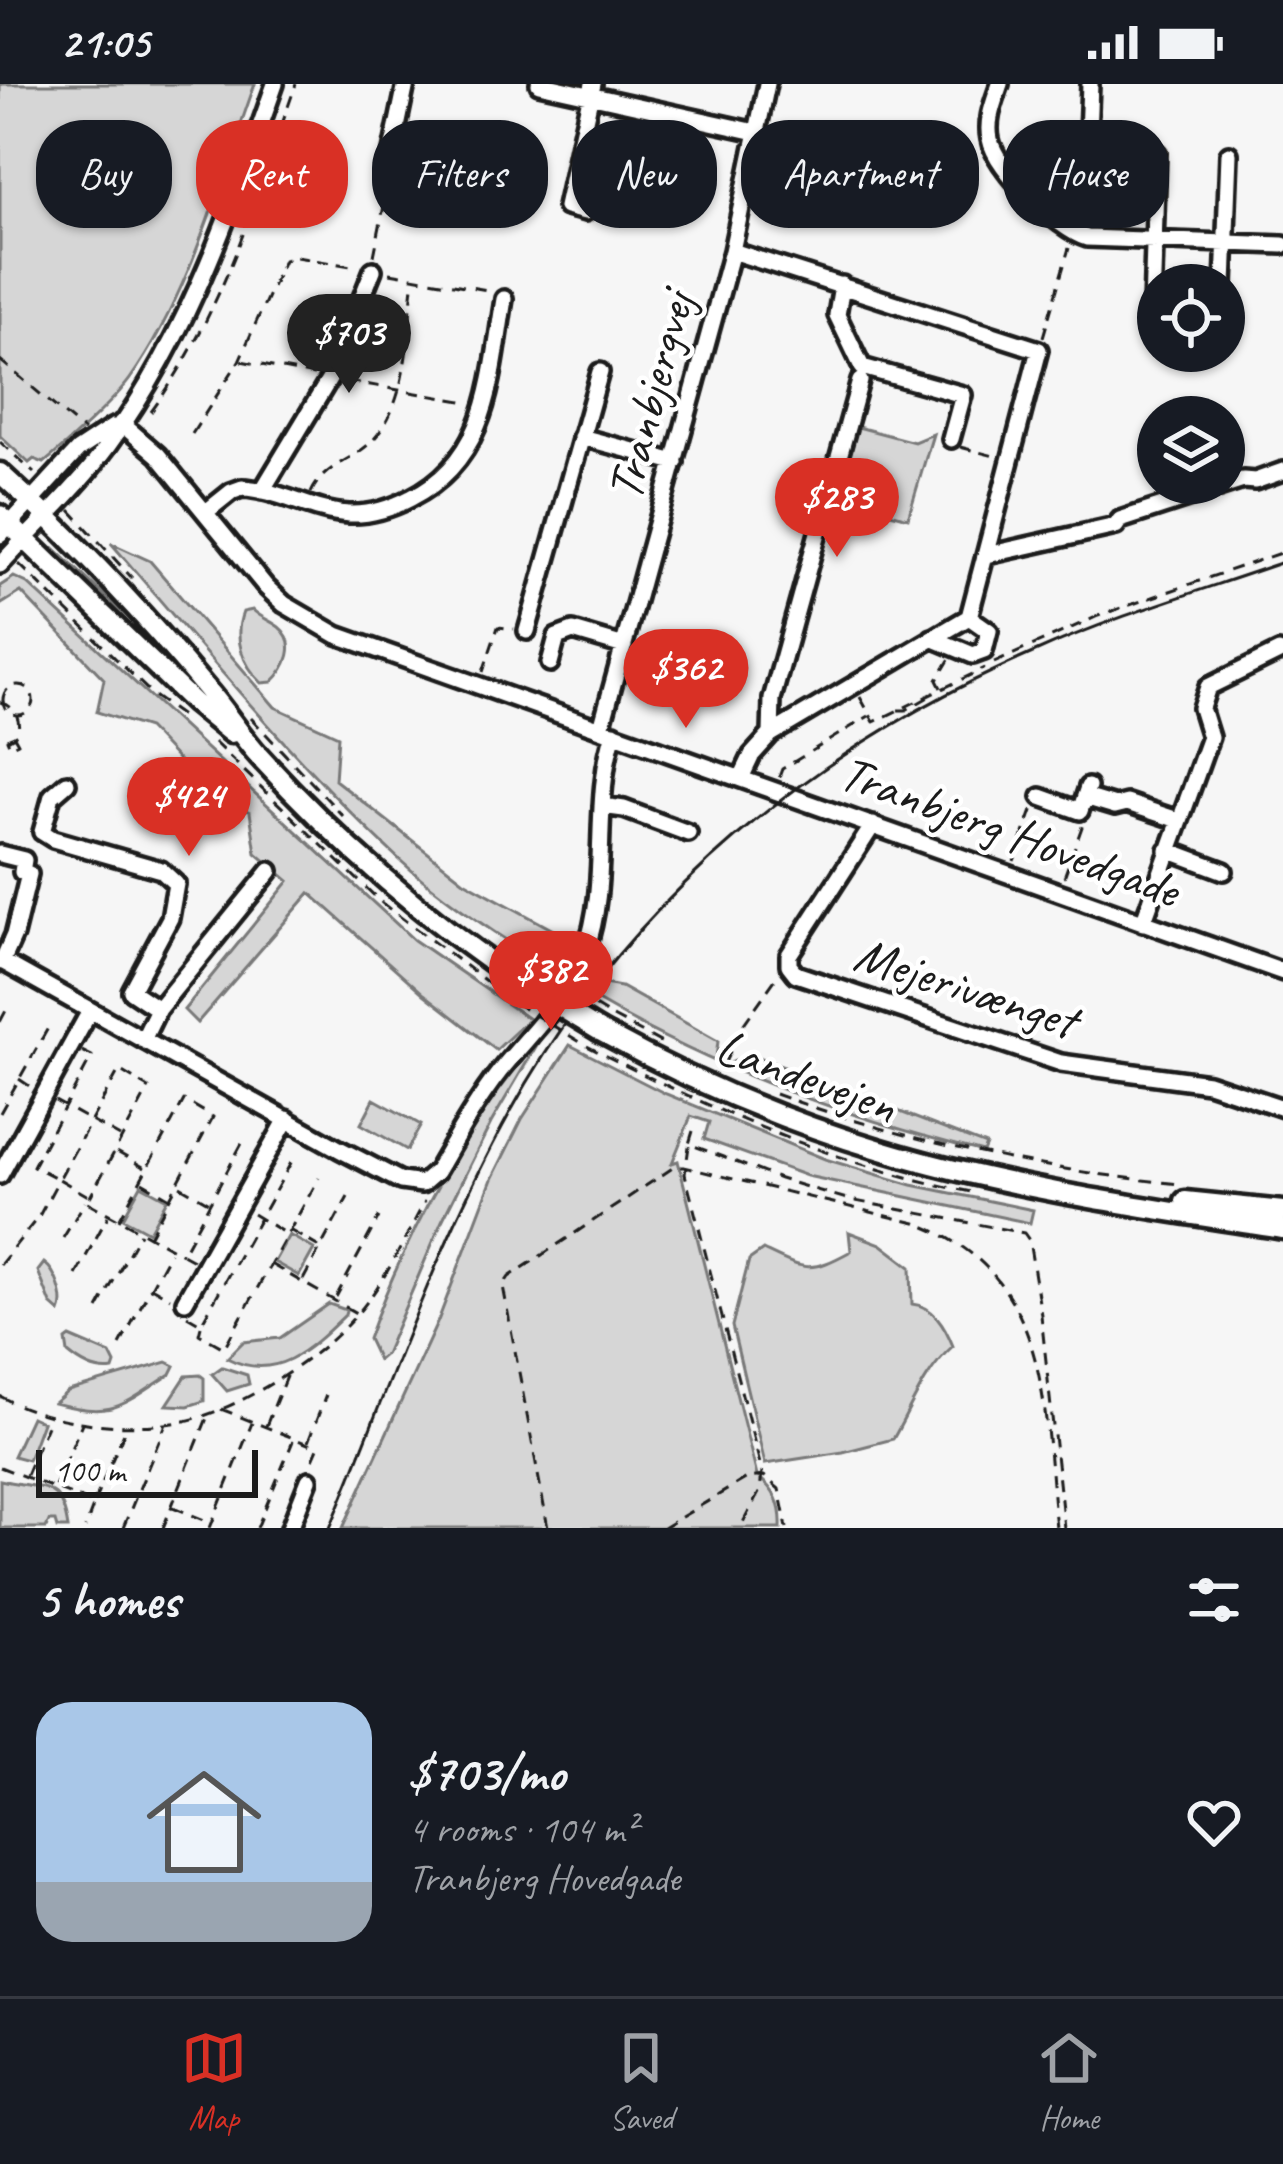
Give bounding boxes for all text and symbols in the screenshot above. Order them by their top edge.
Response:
text: 21:05 [60,14,149,71]
chip: Buy [36,120,172,228]
chip: Rent [196,120,348,228]
chip: Filters [372,120,548,228]
chip: New [572,120,717,228]
chip: Apartment [741,120,979,228]
chip: House [1003,120,1169,228]
map controls [1137,264,1245,504]
button: locate [1137,264,1245,372]
street label: Tranbjergvej [592,279,710,507]
pin: $703 [278,294,420,396]
text: $703 [314,308,384,357]
button: layers [1137,396,1245,504]
pin: $283 [766,458,908,560]
text: $283 [802,472,872,521]
pin: $362 [615,629,757,731]
text: $362 [650,643,722,692]
street label: Tranbjerg Hovedgade [831,740,1191,923]
pin: $424 [118,757,260,859]
text: $424 [154,771,224,820]
street label: Mejerivænget [847,921,1090,1055]
pin: $382 [480,931,622,1033]
text: $382 [516,945,586,994]
street label: Landevejen [708,1014,906,1138]
scale bar [36,1444,258,1497]
text: 100 m [54,1450,125,1492]
icon: filters [1181,1567,1247,1633]
text: 5 homes [36,1568,179,1632]
text: $703/mo [408,1741,565,1805]
icon: home [132,1750,276,1894]
icon: heart [1181,1789,1247,1855]
text: 4 rooms · 104 m² [408,1805,636,1854]
text: Tranbjerg Hovedgade [408,1854,680,1903]
tab: Map [181,2025,247,2139]
tab: Saved [608,2025,674,2139]
tab: Home [1036,2025,1102,2139]

